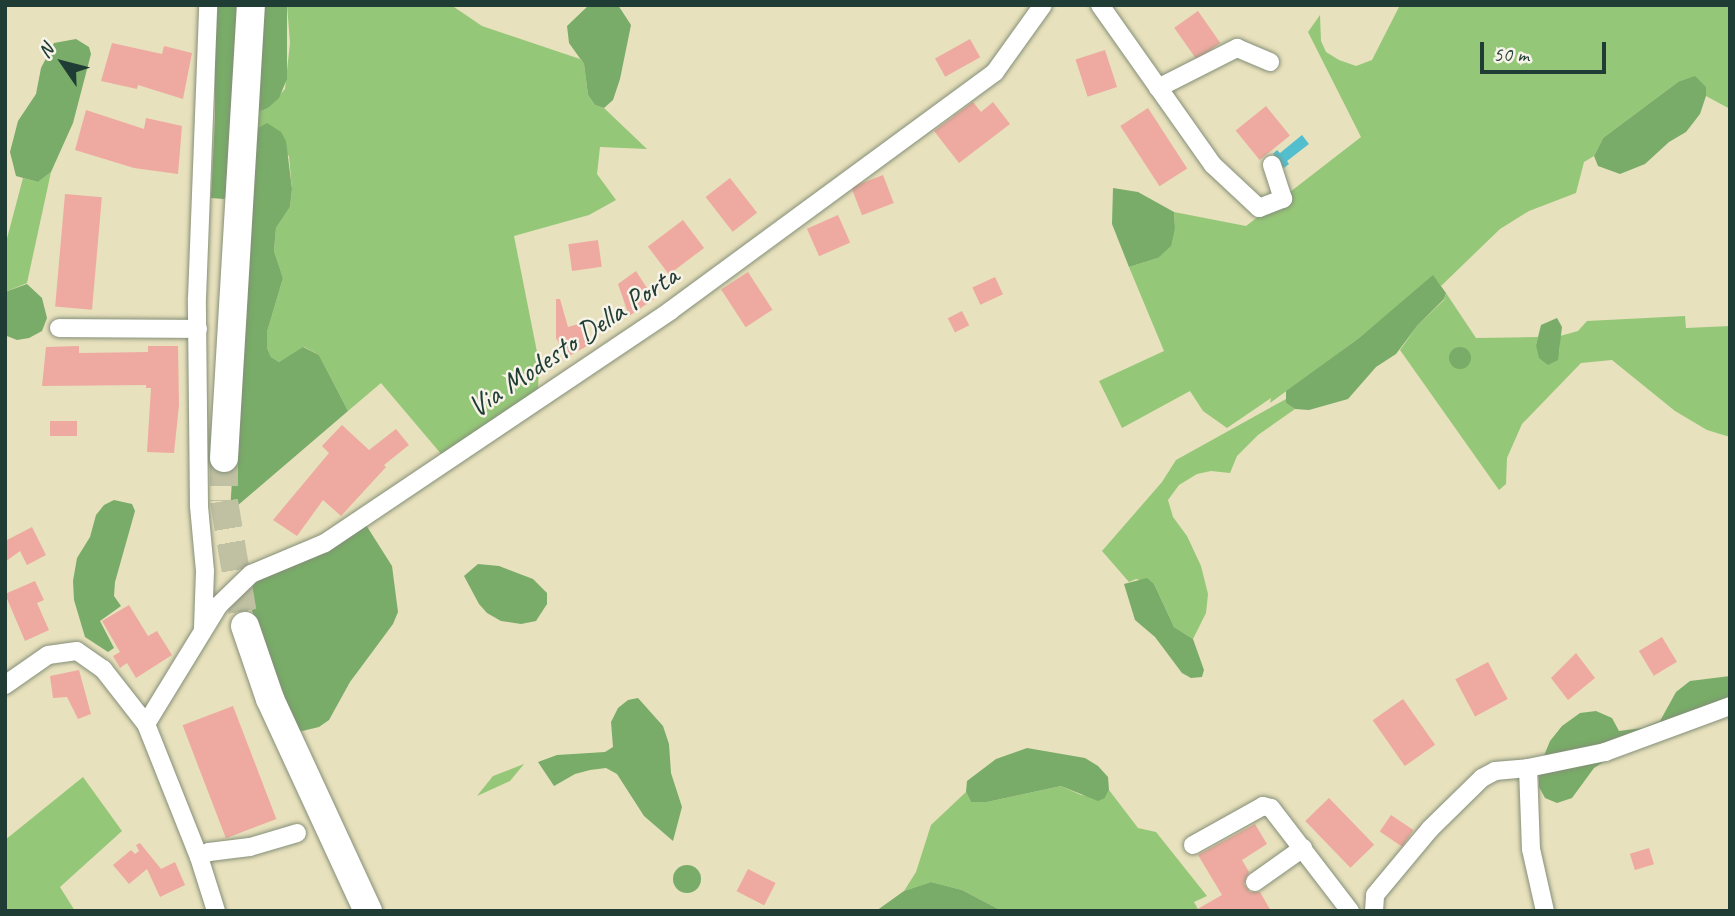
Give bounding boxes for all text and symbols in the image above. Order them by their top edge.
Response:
north arrow [28,28,98,98]
scale bar [1483,28,1609,72]
text: N [33,39,59,63]
text: 50 m [1493,41,1529,67]
street label: Via Modesto Della Porta [461,258,685,424]

